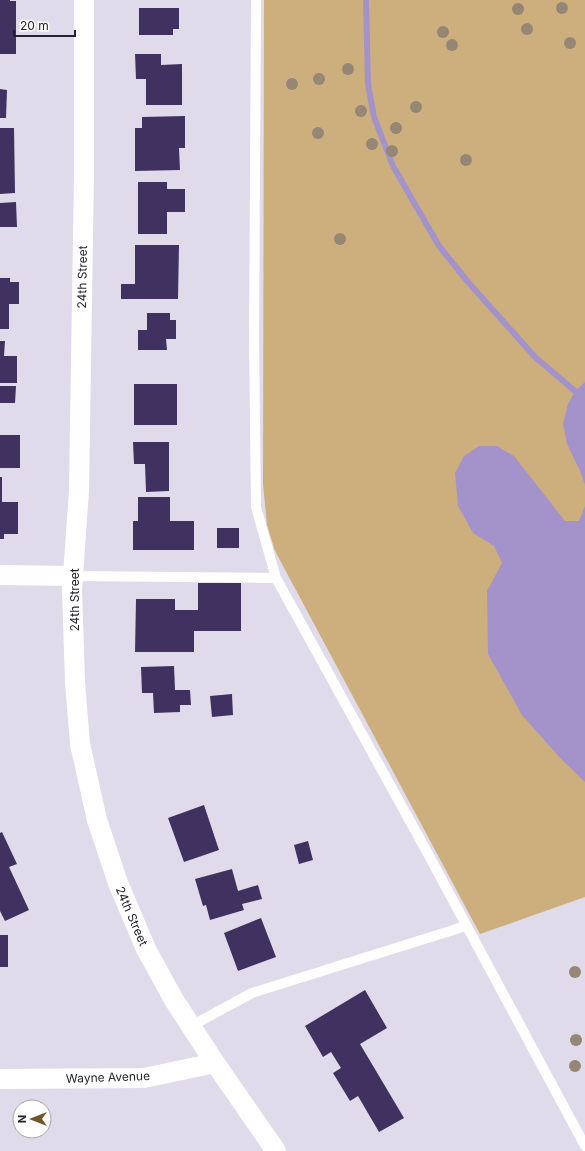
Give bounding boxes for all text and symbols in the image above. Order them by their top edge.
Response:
scale bar [14,12,75,38]
text: 20 m [20,18,49,33]
street label: 24th Street [74,245,90,309]
street label: 24th Street [67,568,82,632]
street label: 24th Street [113,884,151,948]
street label: Wayne Avenue [66,1068,150,1086]
north arrow [12,1099,52,1139]
text: N [15,1115,29,1123]

